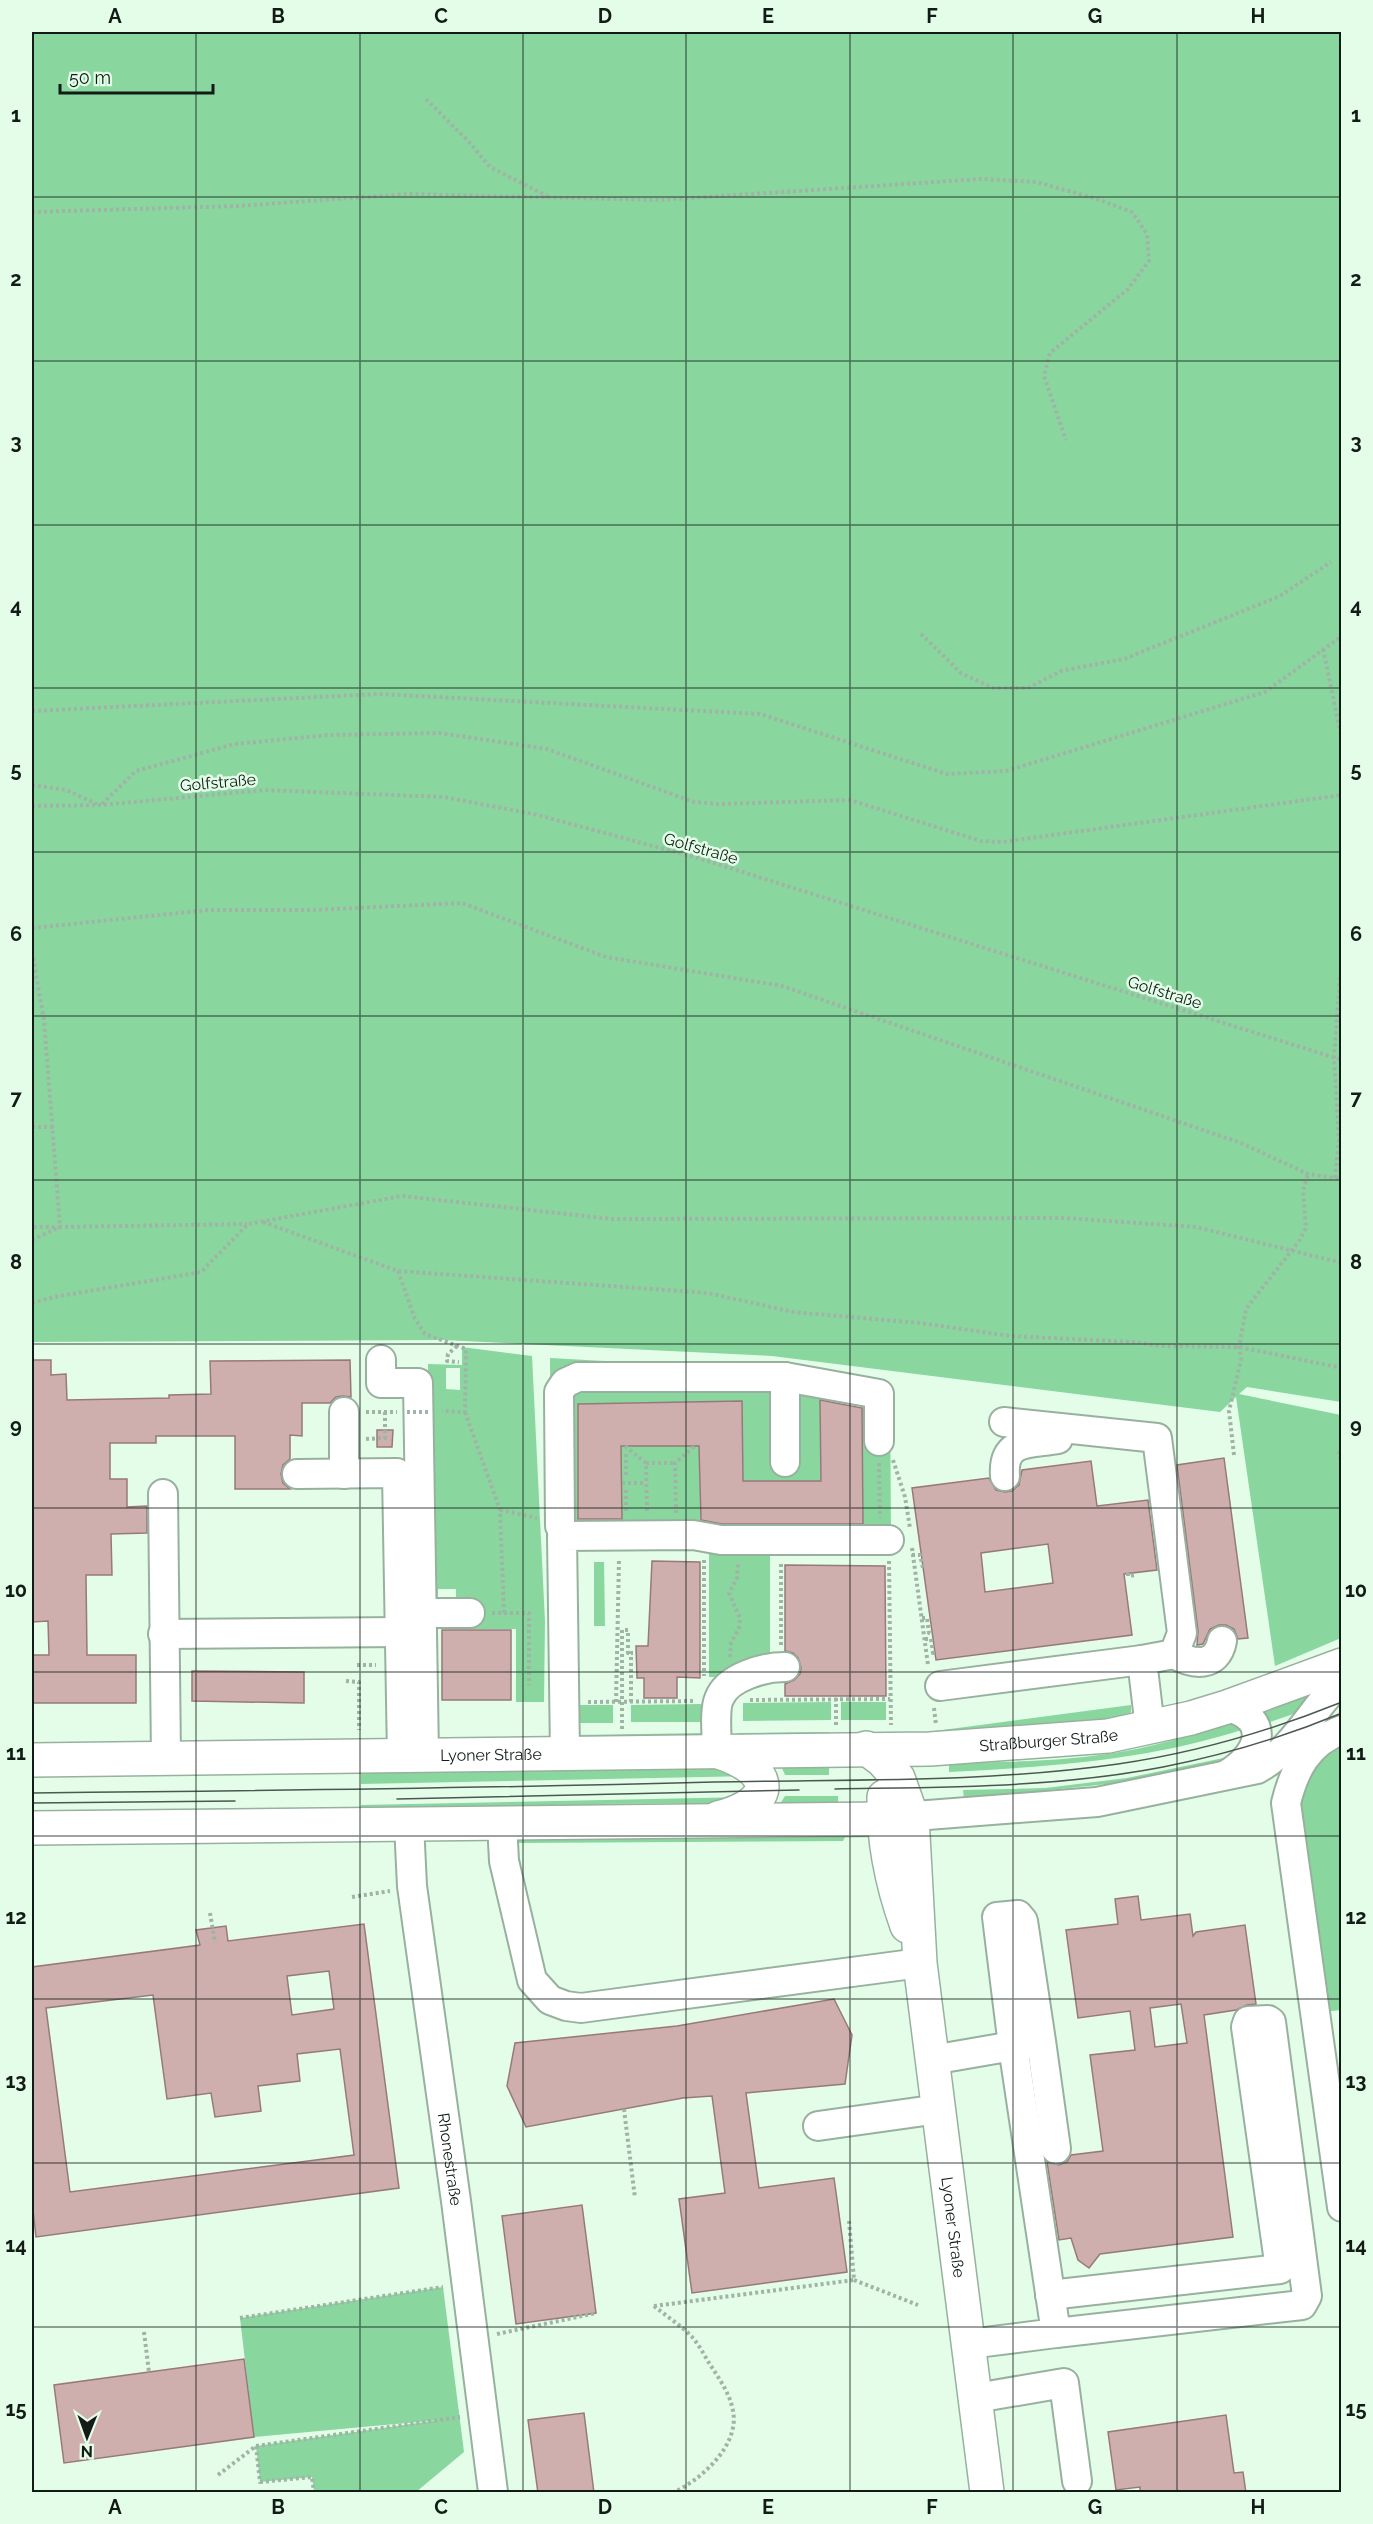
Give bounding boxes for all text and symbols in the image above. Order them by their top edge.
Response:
text: A [108,4,122,28]
text: B [271,4,285,28]
text: C [434,4,448,28]
text: D [598,4,612,28]
text: E [762,4,774,28]
text: F [926,4,938,28]
text: G [1088,4,1102,28]
text: H [1251,4,1265,28]
scale bar [60,57,213,95]
text: 50 m [69,67,111,88]
text: 1 [11,103,21,127]
text: 1 [1351,103,1361,127]
text: 2 [10,267,22,291]
text: 2 [1350,267,1362,291]
text: 3 [10,430,22,454]
text: 3 [1350,430,1362,454]
text: 4 [10,594,22,618]
text: 4 [1350,594,1362,618]
text: 5 [10,758,22,782]
text: 5 [1350,758,1362,782]
street label: Golfstraße [179,770,257,795]
street label: Golfstraße [662,829,740,868]
text: 6 [10,922,22,946]
text: 6 [1350,922,1362,946]
street label: Golfstraße [1126,972,1204,1013]
text: 7 [10,1086,22,1110]
text: 7 [1350,1086,1362,1110]
text: 8 [10,1250,22,1274]
text: 8 [1350,1250,1362,1274]
text: 9 [10,1414,22,1438]
text: 9 [1350,1414,1362,1438]
text: 10 [5,1578,27,1602]
text: 10 [1345,1578,1367,1602]
street label: Straßburger Straße [979,1725,1120,1755]
text: 11 [6,1741,26,1765]
text: 11 [1346,1741,1366,1765]
street label: Lyoner Straße [440,1745,542,1765]
text: 12 [5,1905,27,1929]
text: 12 [1345,1905,1367,1929]
text: 13 [5,2069,27,2093]
text: 13 [1345,2069,1367,2093]
street label: Rhonestraße [434,2112,466,2207]
street label: Lyoner Straße [937,2176,969,2279]
text: 14 [5,2233,27,2257]
text: 14 [1345,2233,1367,2257]
text: 15 [6,2397,26,2421]
text: 15 [1346,2397,1366,2421]
north arrow [57,2407,117,2467]
text: N [80,2442,93,2461]
text: A [108,2495,122,2519]
text: B [271,2495,285,2519]
text: C [434,2495,448,2519]
text: D [598,2495,612,2519]
text: E [762,2495,774,2519]
text: F [926,2495,938,2519]
text: G [1088,2495,1102,2519]
text: H [1251,2495,1265,2519]

